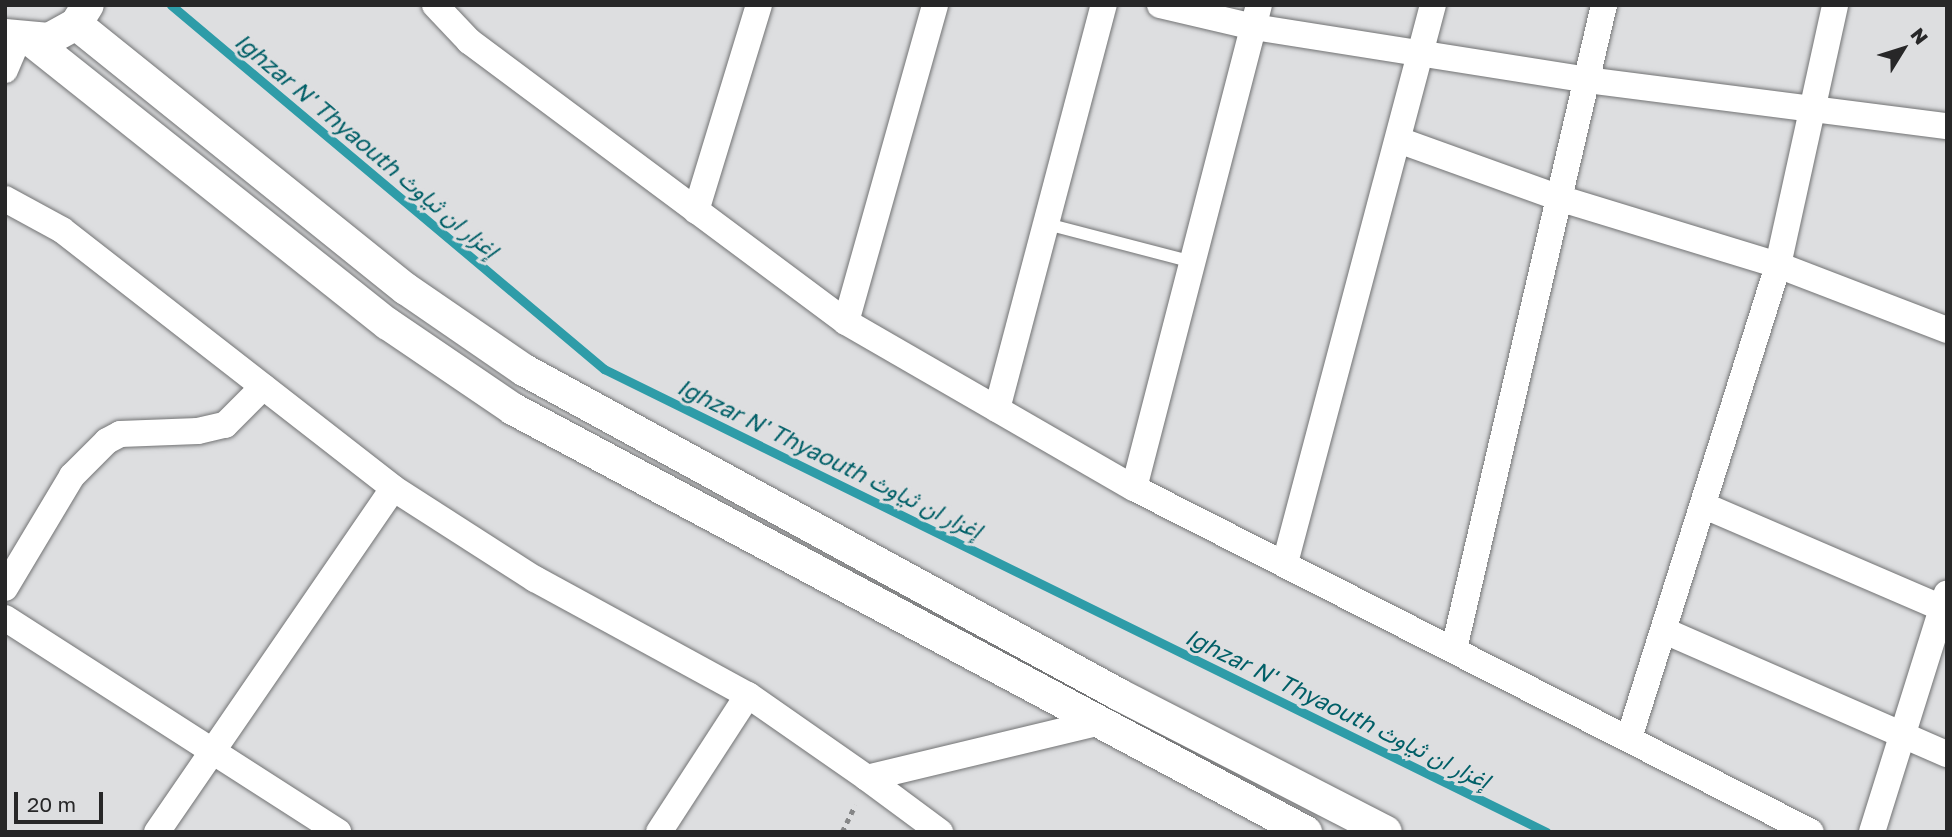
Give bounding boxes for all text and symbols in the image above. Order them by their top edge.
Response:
north arrow [1868,14,1938,84]
text: N [1906,23,1933,49]
water label: Ighzar N' Thyaouth إغزار ان ثياوث [230,27,504,263]
water label: Ighzar N' Thyaouth إغزار ان ثياوث [673,372,987,544]
water label: Ighzar N' Thyaouth إغزار ان ثياوث [1181,622,1495,794]
scale bar [18,778,107,822]
text: 20 m [27,791,76,817]

